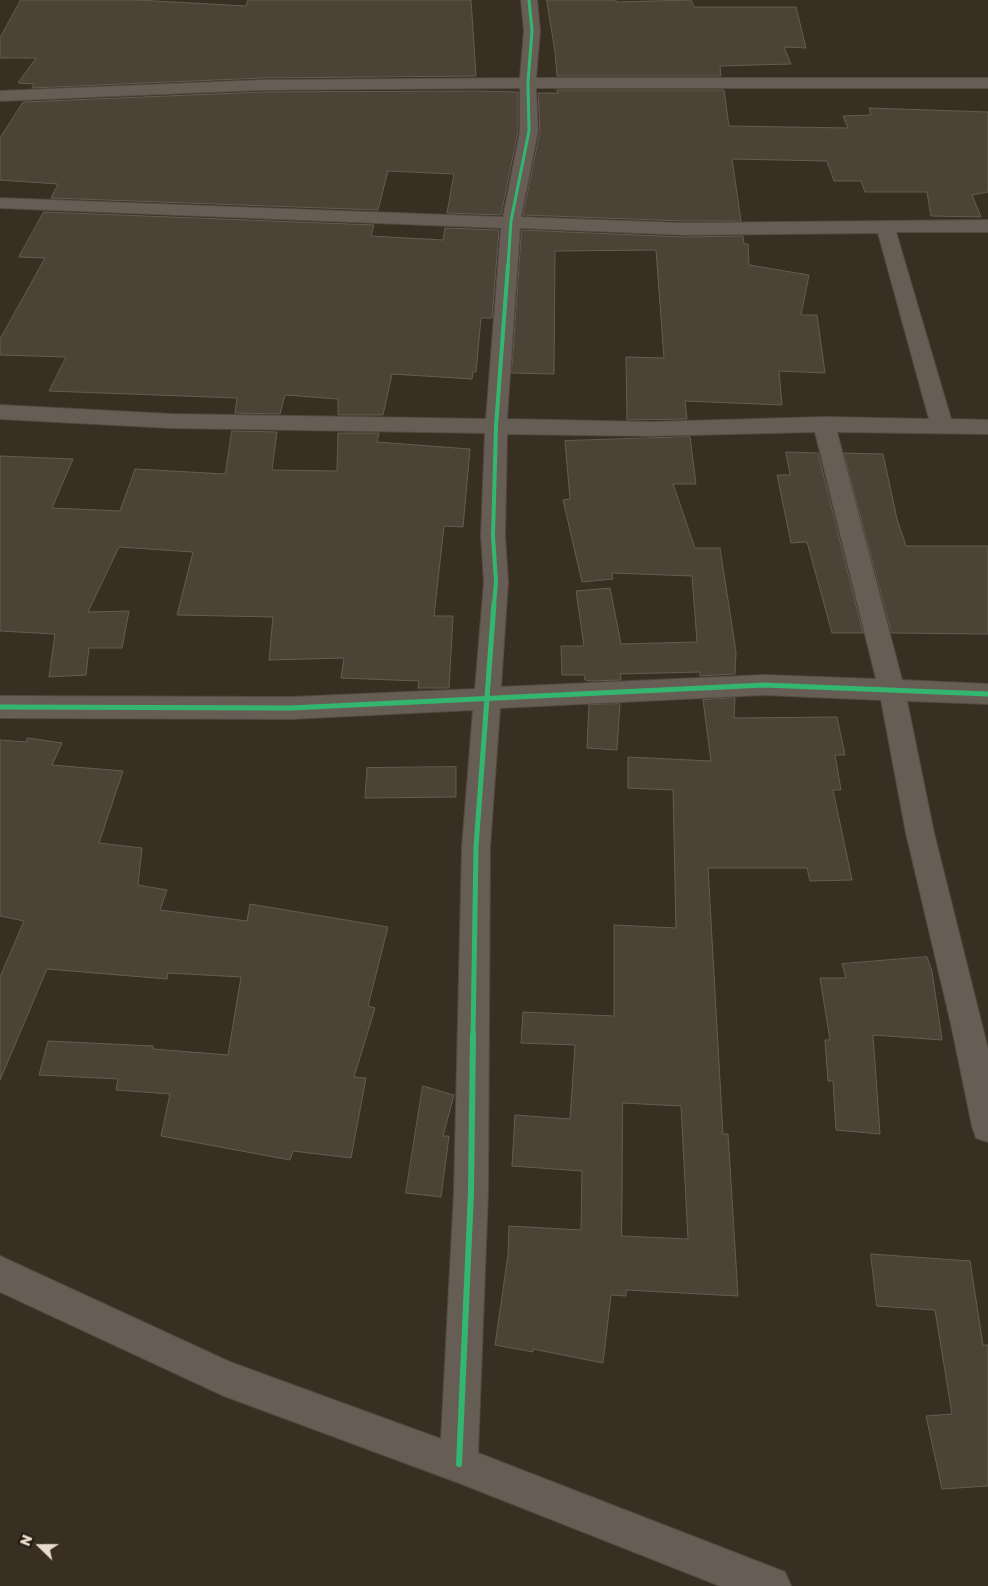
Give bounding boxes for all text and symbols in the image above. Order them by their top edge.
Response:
north arrow [15,1521,65,1571]
text: N [16,1532,35,1548]

